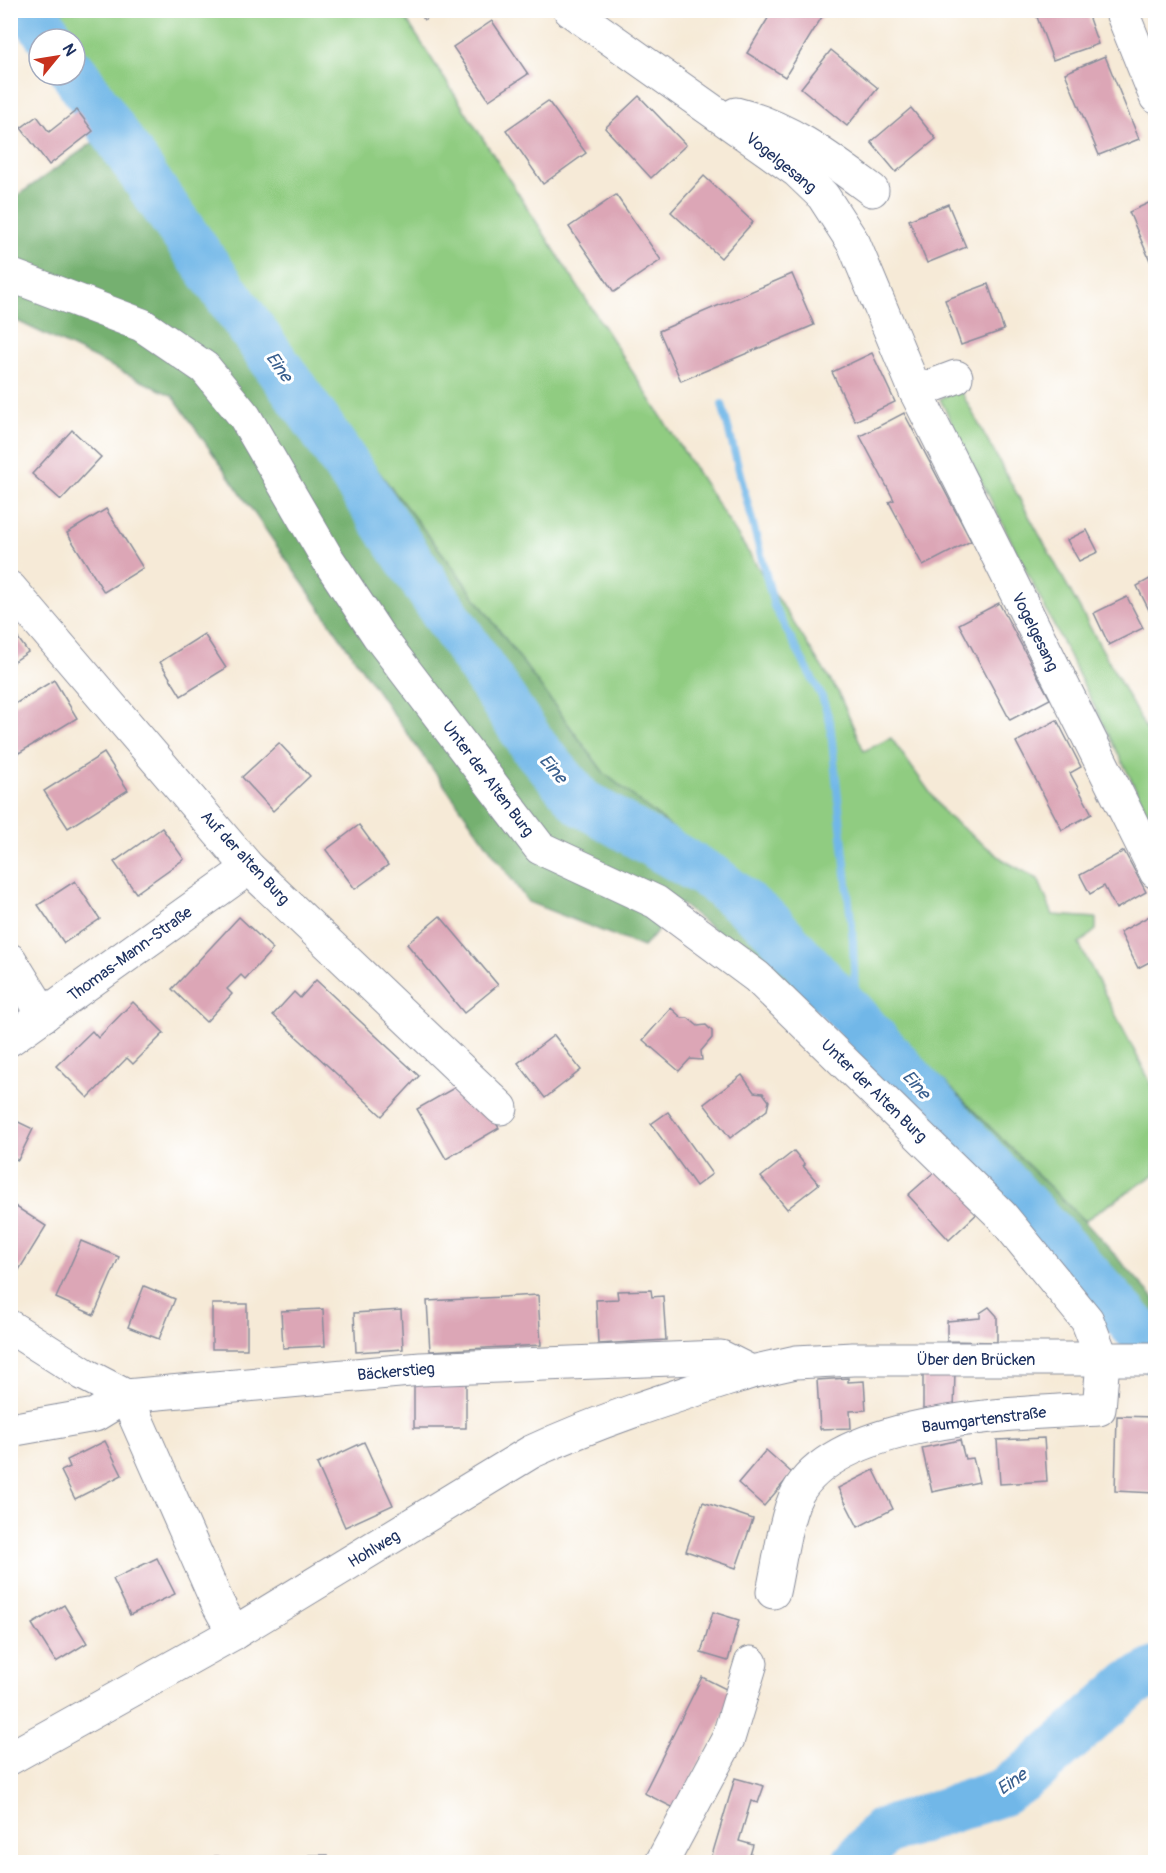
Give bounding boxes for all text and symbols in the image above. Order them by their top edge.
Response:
north arrow [27,27,87,87]
text: N [58,40,81,60]
street label: Vogelgesang [742,128,820,198]
water label: Eine [261,348,299,388]
street label: Vogelgesang [1007,589,1063,675]
street label: Unter der Alten Burg [438,717,538,841]
water label: Eine [534,750,573,790]
street label: Auf der alten Burg [196,807,294,909]
street label: Thomas-Mann-Straße [64,902,196,1006]
street label: Unter der Alten Burg [817,1035,931,1147]
water label: Eine [897,1066,936,1106]
street label: Über den Brücken [917,1350,1035,1370]
street label: Bäckerstieg [357,1359,435,1385]
street label: Baumgartenstraße [921,1402,1047,1438]
street label: Hohlweg [345,1526,403,1572]
water label: Eine [993,1762,1033,1800]

